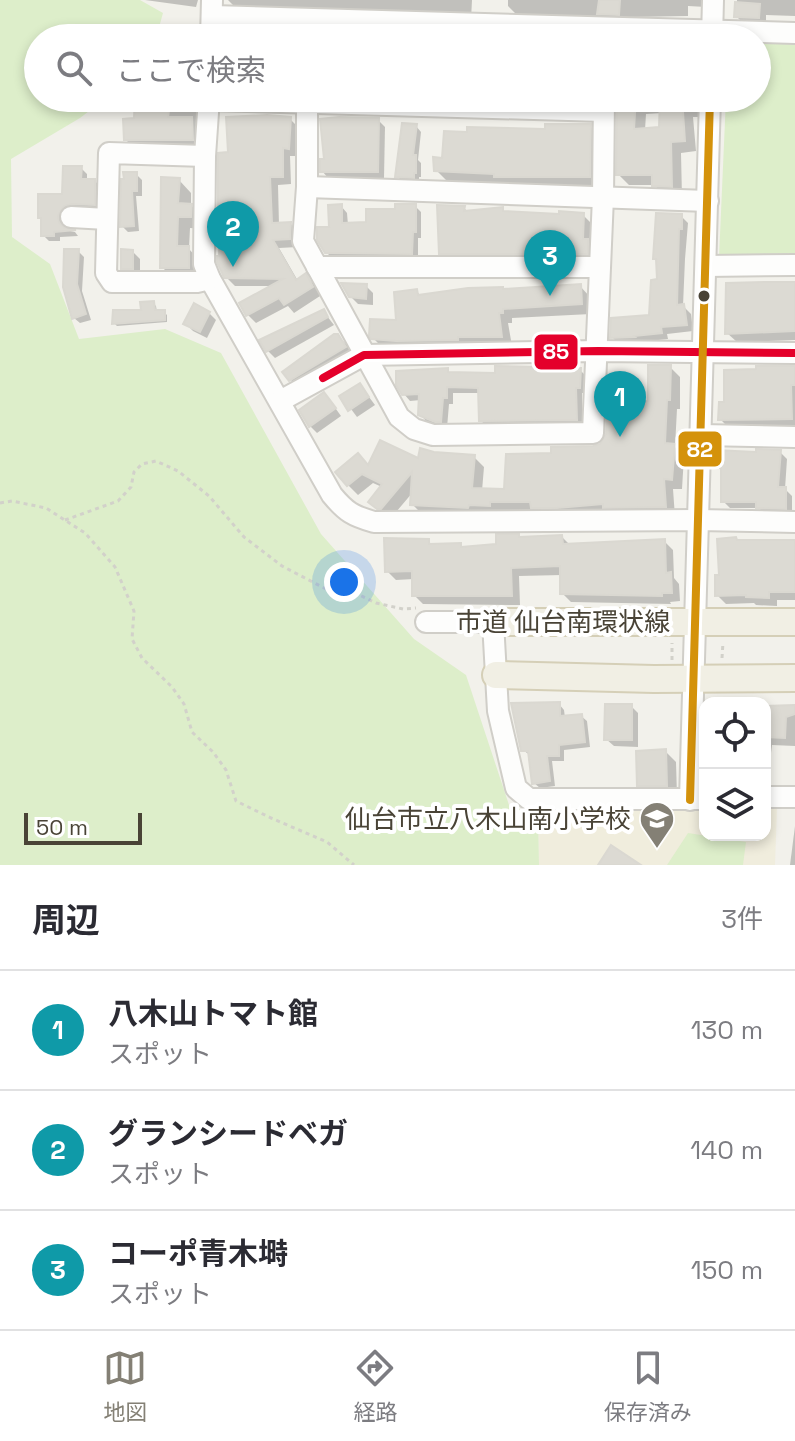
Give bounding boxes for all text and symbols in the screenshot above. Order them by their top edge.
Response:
search box [24,24,771,112]
icon: search [52,46,96,90]
text: ここで検索 [116,51,266,90]
pin: 2 [207,201,259,267]
pin: 3 [524,230,576,296]
unlabelled marker [696,288,712,304]
line badge: 85 [533,333,579,371]
text: 85 [543,337,569,365]
pin: 1 [594,371,646,437]
line badge: 82 [677,430,723,468]
text: 82 [687,435,713,463]
your location [324,562,364,602]
street label: 市道 仙台南環状線 [456,605,670,639]
map controls [699,697,771,841]
button: locate [699,697,771,769]
button: layers [699,769,771,841]
school or university icon: 仙台市立八木山南小学校 [638,800,676,850]
place label: 仙台市立八木山南小学校 [345,802,631,836]
scale bar [24,809,142,845]
text: 50 m [36,813,88,841]
text: 周辺 [32,899,100,942]
text: 3件 [721,902,763,936]
text: 八木山トマト館 [108,994,318,1033]
text: 1 [52,1013,64,1047]
text: 130 m [691,1013,763,1047]
text: スポット [108,1037,212,1071]
text: グランシードベガ [108,1114,348,1153]
text: 2 [50,1133,66,1167]
text: 140 m [690,1133,763,1167]
text: スポット [108,1157,212,1191]
text: コーポ青木塒 [108,1234,288,1273]
text: 3 [50,1253,66,1287]
text: 150 m [691,1253,763,1287]
text: スポット [108,1277,212,1311]
tab: 地図 [103,1346,147,1426]
tab: 経路 [353,1346,398,1426]
tab: 保存済み [604,1346,692,1426]

